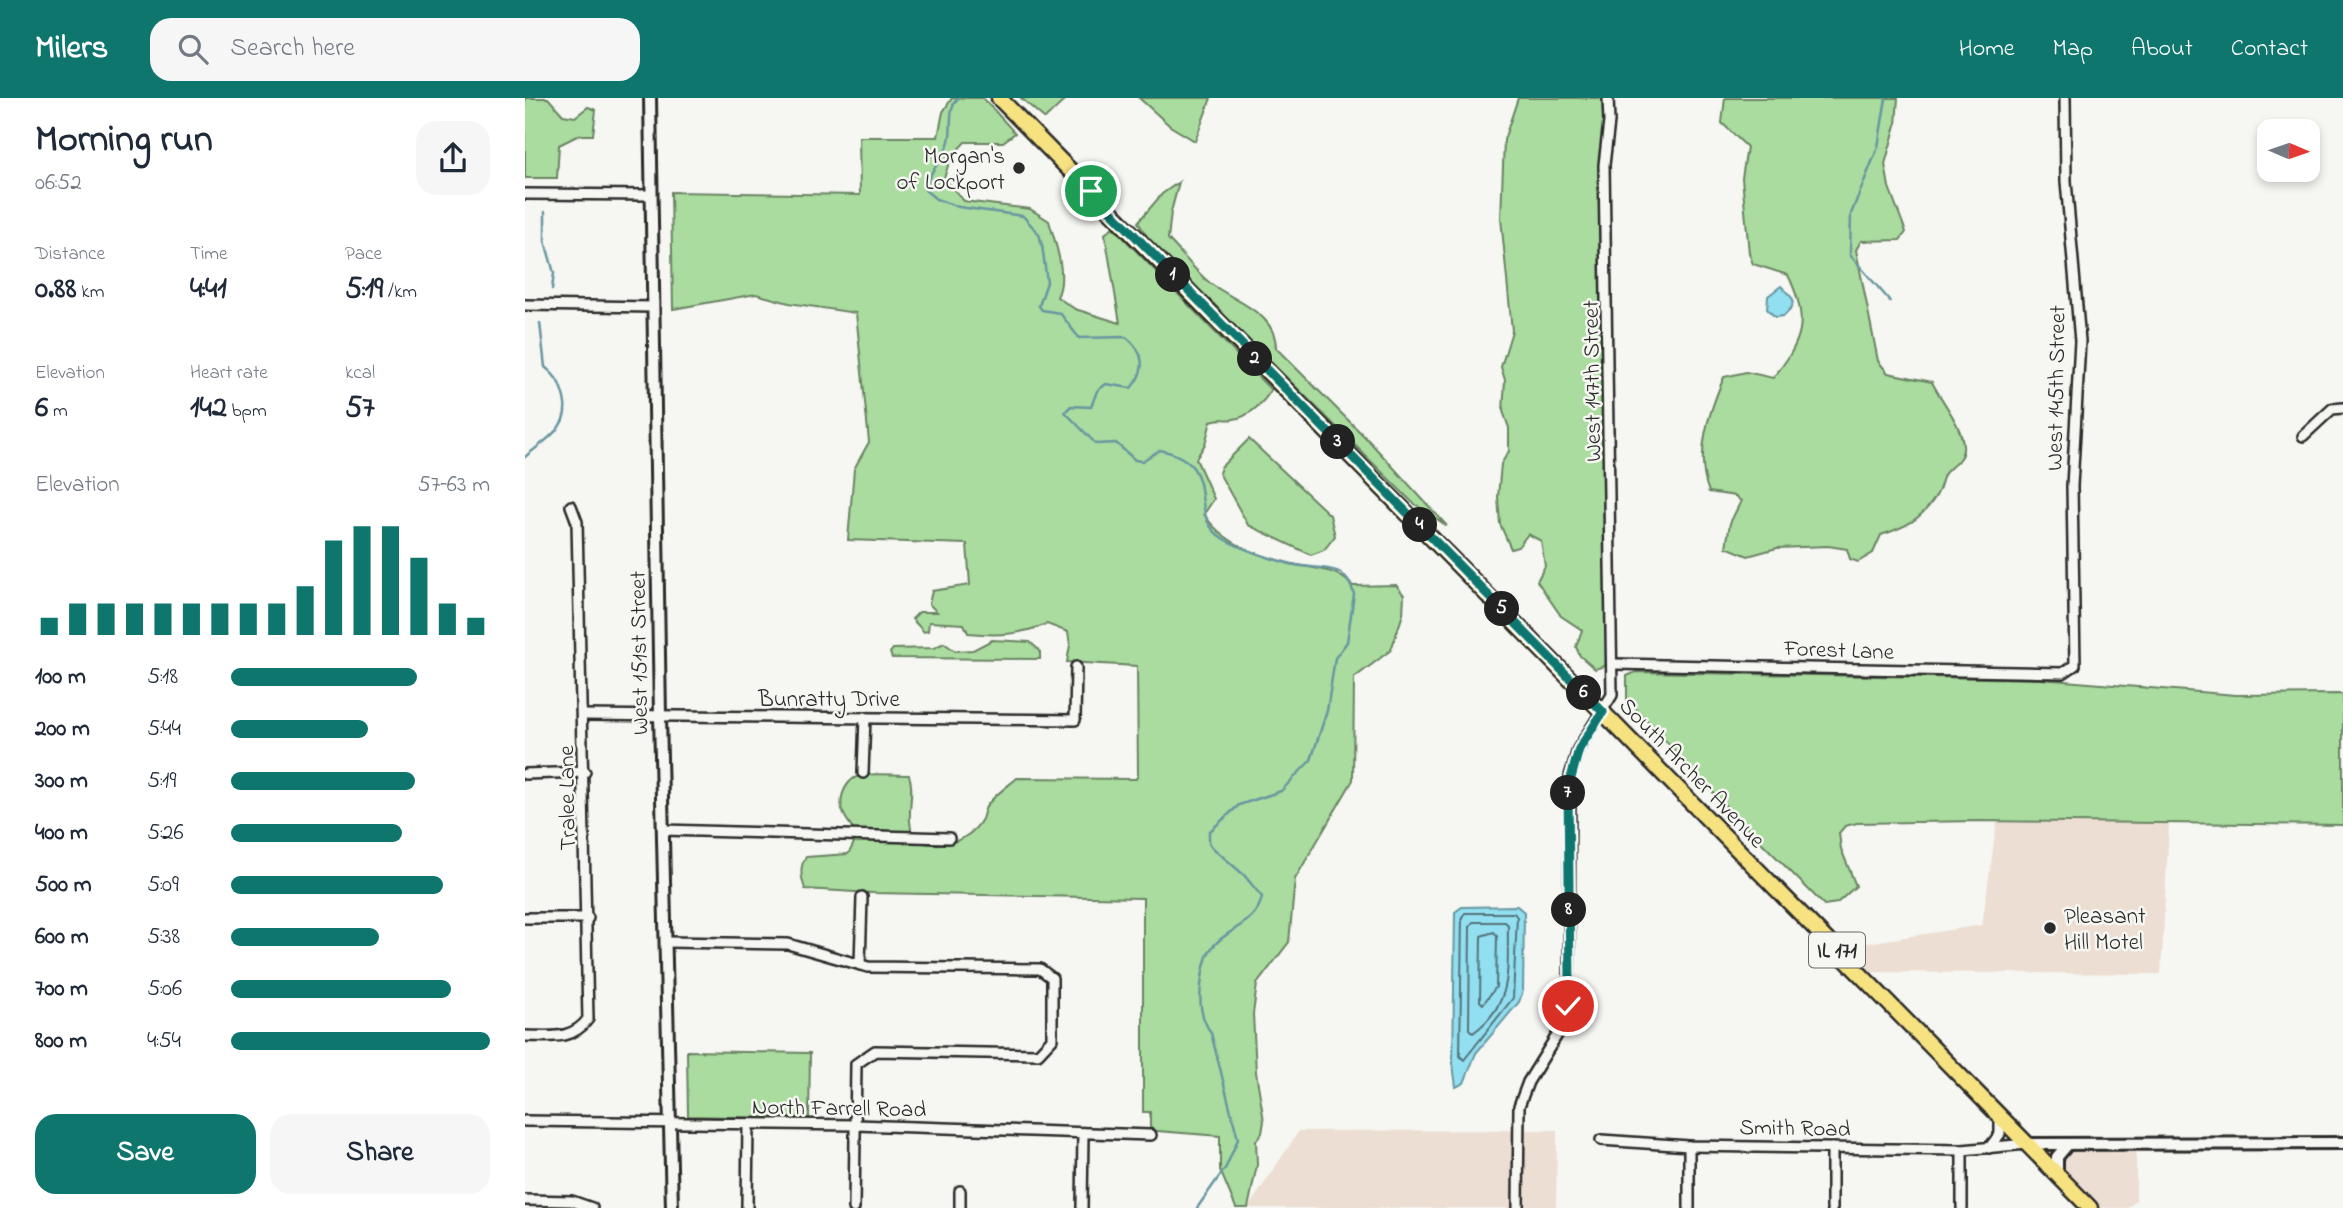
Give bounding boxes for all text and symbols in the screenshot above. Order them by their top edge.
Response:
search box [150,18,640,81]
text: Milers [35,25,108,73]
icon: search [174,30,212,68]
text: Search here [230,30,355,68]
text: Home [1959,32,2015,67]
text: Map [2053,32,2093,67]
text: About [2131,32,2193,67]
text: Contact [2231,32,2308,67]
text: Morning run [35,113,213,169]
north arrow [2257,119,2321,182]
map controls [2257,119,2320,182]
button: share [416,121,490,195]
place label: Morgan's of Lockport [897,141,1005,200]
marker: Morgan's of Lockport [1011,160,1027,176]
pin [1061,161,1121,221]
text: 06:52 [35,167,82,200]
icon: arrive [1072,172,1110,210]
text: Distance [35,241,105,268]
text: Time [190,241,228,268]
text: Pace [345,241,382,268]
pin: 1 [1155,258,1191,292]
text: 1 [1169,261,1176,288]
text: 0.88 [35,268,77,312]
text: 4:41 [190,268,227,312]
text: 5:19 [345,268,383,312]
text: km [77,279,104,306]
text: /km [383,279,417,306]
street label: West 147th Street [1576,299,1611,462]
street label: West 145th Street [2040,305,2075,471]
pin: 2 [1237,342,1273,376]
text: 2 [1250,345,1259,372]
text: Elevation [35,360,105,387]
text: Heart rate [190,360,268,387]
text: kcal [345,360,375,387]
text: 6 [35,387,48,431]
text: 142 [190,387,227,431]
text: 57 [345,387,375,431]
text: m [48,398,68,425]
text: bpm [227,398,267,425]
pin: 3 [1321,424,1355,460]
text: 3 [1334,428,1341,455]
text: Elevation [35,469,120,502]
text: 57–63 m [418,469,490,502]
pin: 4 [1403,508,1437,542]
text: 4 [1416,511,1423,538]
street label: West 151st Street [623,570,658,735]
pin: 5 [1485,592,1520,626]
text: 5 [1496,595,1507,622]
street label: Forest Lane [1782,633,1895,670]
text: 100 m [35,661,86,694]
text: 5:18 [147,661,178,694]
pin: 6 [1567,676,1601,710]
text: 6 [1579,679,1588,706]
street label: Bunratty Drive [757,684,900,719]
street label: South Archer Avenue [1610,691,1773,857]
text: 200 m [35,713,90,746]
text: 5:44 [147,713,181,746]
street label: Tralee Lane [551,744,586,851]
text: 300 m [35,765,88,798]
text: 5:19 [147,765,176,798]
pin: 7 [1551,776,1585,810]
text: 7 [1564,779,1571,806]
text: 400 m [35,817,88,850]
text: 5:26 [147,817,184,850]
text: 500 m [35,869,92,902]
text: 5:09 [147,869,179,902]
pin: 8 [1551,892,1587,928]
text: 8 [1565,896,1572,923]
place label: Pleasant Hill Motel [2064,901,2146,960]
marker: Pleasant Hill Motel [2042,920,2058,936]
text: 600 m [35,921,89,954]
text: 5:38 [147,921,180,954]
road number: IL 171 [1809,932,1865,968]
text: 700 m [35,973,88,1006]
text: 5:06 [147,973,182,1006]
pin [1538,976,1598,1036]
icon: check [1549,987,1587,1025]
text: 800 m [35,1025,87,1058]
text: 4:54 [147,1025,181,1058]
street label: North Farrell Road [751,1091,927,1128]
street label: Smith Road [1739,1112,1851,1147]
button: Save [35,1114,256,1194]
button: Share [270,1114,490,1194]

